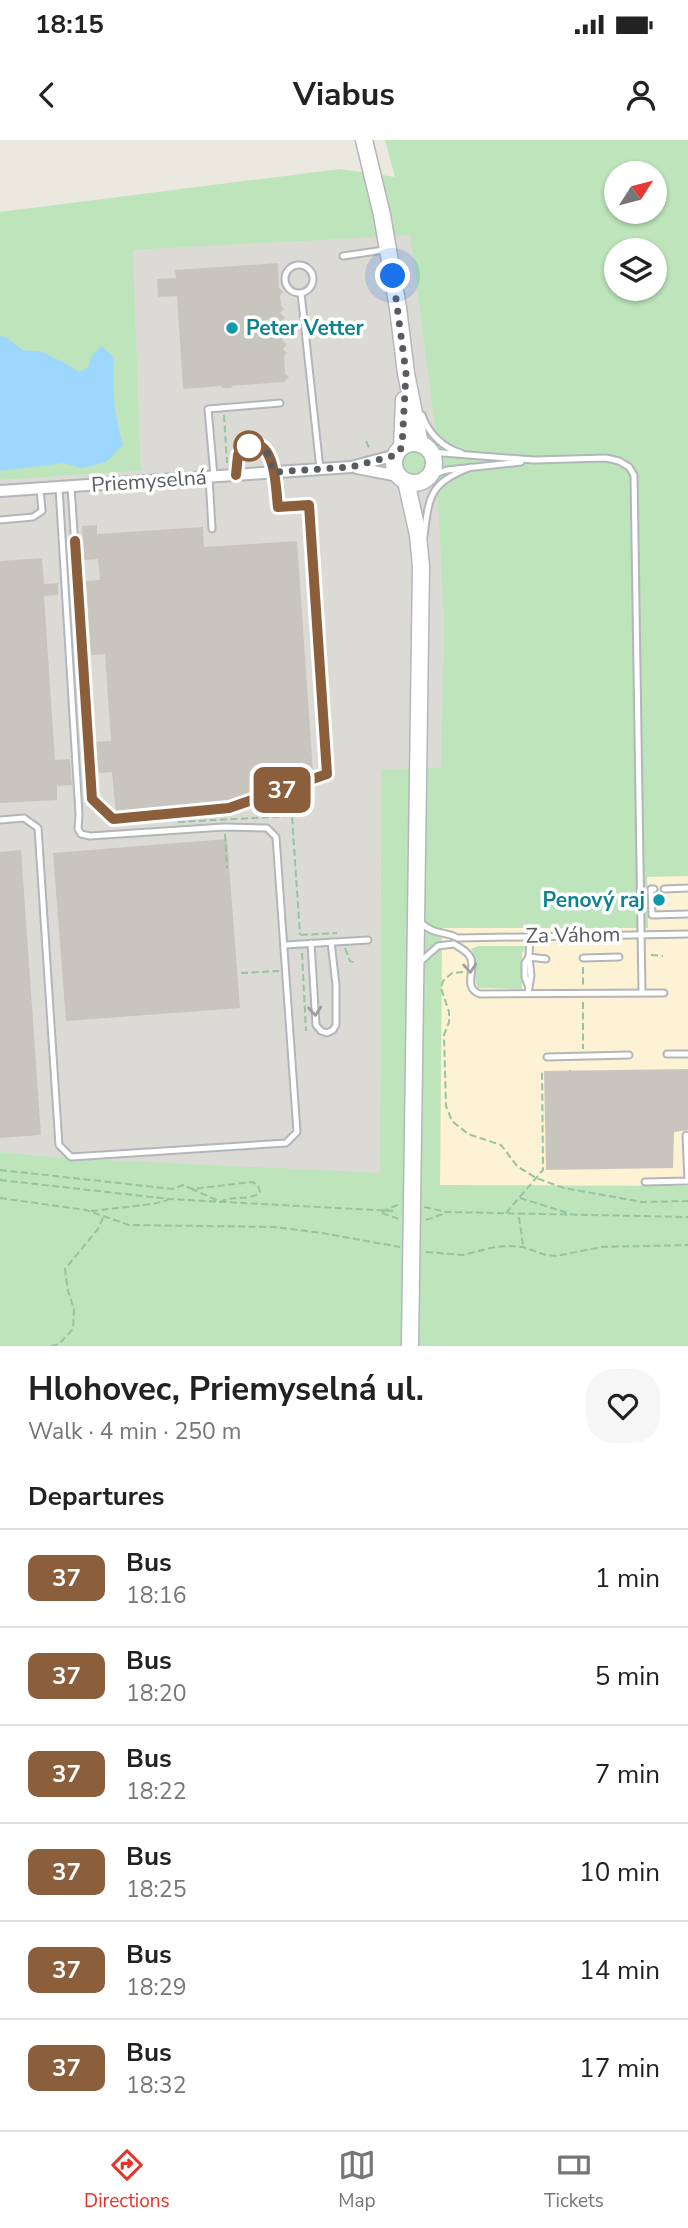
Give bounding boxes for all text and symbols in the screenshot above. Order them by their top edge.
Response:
text: 18:15 [35,7,104,42]
text: Viabus [293,73,395,116]
icon: back [28,76,66,114]
icon: person [622,76,660,114]
north arrow [604,161,667,224]
map controls [604,161,667,301]
button: layers [604,238,667,301]
your location [375,258,410,293]
place label: Peter Vetter [246,314,365,342]
marker: Peter Vetter [224,320,240,336]
unlabelled marker [234,431,264,461]
street label: Priemyselná [90,463,208,499]
line badge: 37 [250,767,314,813]
text: 37 [268,774,296,806]
place label: Penový raj [543,886,645,914]
marker: Penový raj [651,892,667,908]
street label: Za Váhom [525,920,621,950]
one-way arrow [462,963,477,974]
one-way arrow [308,1006,323,1017]
text: Hlohovec, Priemyselná ul. [28,1367,424,1412]
button: heart [586,1369,660,1443]
text: Walk · 4 min · 250 m [28,1416,241,1447]
text: Departures [28,1479,164,1514]
text: Bus [126,1545,172,1580]
text: 1 min [595,1561,660,1596]
text: 37 [52,1562,81,1594]
text: 18:16 [126,1580,186,1611]
text: Bus [126,1643,172,1678]
text: 5 min [595,1659,660,1694]
text: 37 [52,1660,81,1692]
text: 18:20 [126,1678,186,1709]
text: Bus [126,1741,172,1776]
text: 7 min [595,1757,660,1792]
text: 37 [52,1758,81,1790]
text: 18:22 [126,1776,186,1807]
text: Bus [126,1839,172,1874]
text: 10 min [579,1855,660,1890]
text: 37 [52,1856,81,1888]
text: 18:25 [126,1874,186,1905]
text: Bus [126,1937,172,1972]
text: 14 min [579,1953,660,1988]
text: 37 [52,1954,81,1986]
text: 18:29 [126,1972,186,2003]
text: Bus [126,2035,172,2070]
text: 17 min [579,2051,660,2086]
text: 37 [52,2052,81,2084]
text: 18:32 [126,2070,186,2101]
tab: Directions [84,2146,170,2214]
tab: Map [338,2146,376,2214]
tab: Tickets [544,2146,604,2214]

